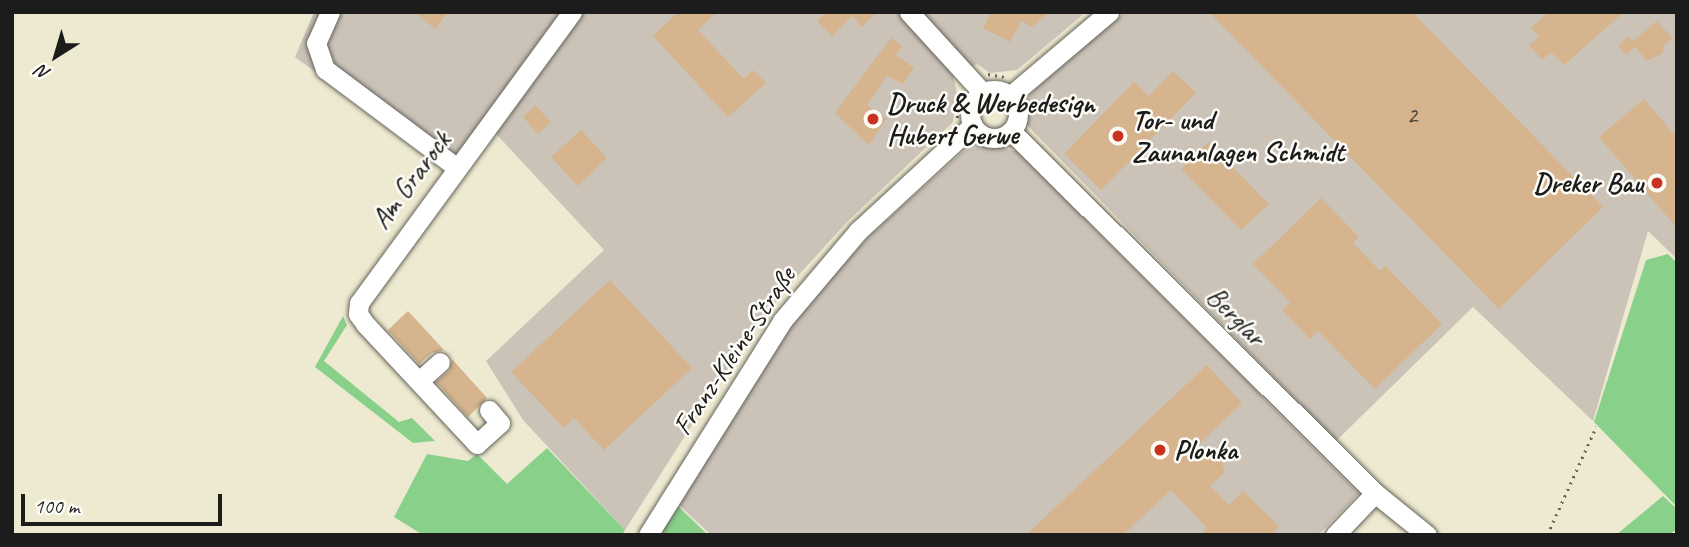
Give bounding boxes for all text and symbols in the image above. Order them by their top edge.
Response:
north arrow [21,21,91,91]
text: N [31,60,55,86]
place label: Druck & Werbedesign Hubert Gerwe [887,86,1095,152]
house number: 2 [1407,102,1417,130]
place label: Tor- und Zaunanlagen Schmidt [1132,103,1341,169]
marker: Druck & Werbedesign Hubert Gerwe [865,111,881,127]
street label: Am Grarock [364,125,458,235]
marker: Tor- und Zaunanlagen Schmidt [1110,128,1126,144]
place label: Dreker Bau [1533,166,1643,200]
marker: Dreker Bau [1649,175,1665,191]
street label: Franz-Kleine-Straße [665,261,803,441]
street label: Berglar [1199,279,1273,353]
place label: Plonka [1174,433,1237,467]
marker: Plonka [1152,442,1168,458]
scale bar [24,480,226,524]
text: 100 m [34,493,79,519]

